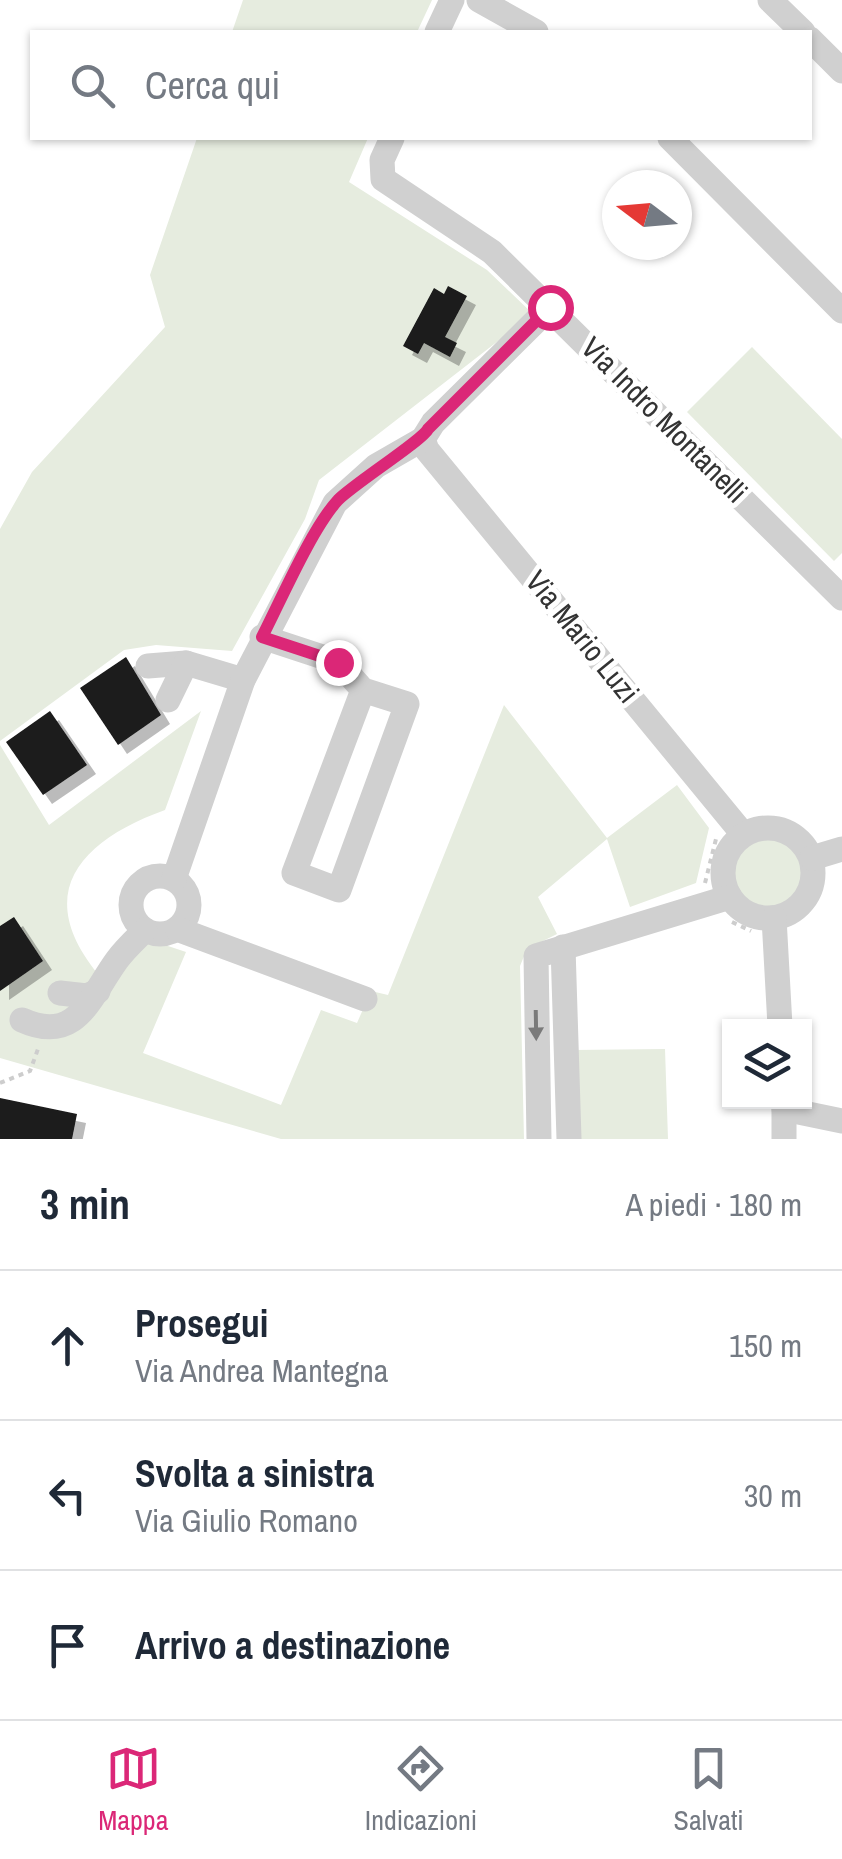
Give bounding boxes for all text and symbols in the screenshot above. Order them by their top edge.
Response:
search box [30,30,812,140]
icon: search [65,58,120,113]
text: Cerca qui [145,60,280,111]
north arrow [602,170,692,260]
route start [528,285,574,331]
street label: Via Indro Montanelli [573,327,757,511]
street label: Via Mario Luzi [517,562,649,711]
route end [316,640,362,686]
one-way arrow [528,1010,544,1042]
map controls [722,1019,812,1109]
button: layers [722,1019,812,1109]
text: 3 min [40,1176,130,1232]
text: A piedi · 180 m [625,1183,802,1226]
text: Prosegui [135,1298,268,1349]
icon: ahead [40,1318,95,1373]
text: 150 m [729,1324,802,1367]
text: Via Andrea Mantegna [135,1349,388,1392]
text: Svolta a sinistra [135,1448,374,1499]
icon: left [40,1468,95,1523]
text: 30 m [744,1474,802,1517]
text: Via Giulio Romano [135,1499,358,1542]
icon: arrive [40,1618,95,1673]
text: Arrivo a destinazione [135,1620,450,1671]
tab: Mappa [98,1741,168,1839]
tab: Indicazioni [365,1741,477,1839]
tab: Salvati [674,1741,744,1839]

